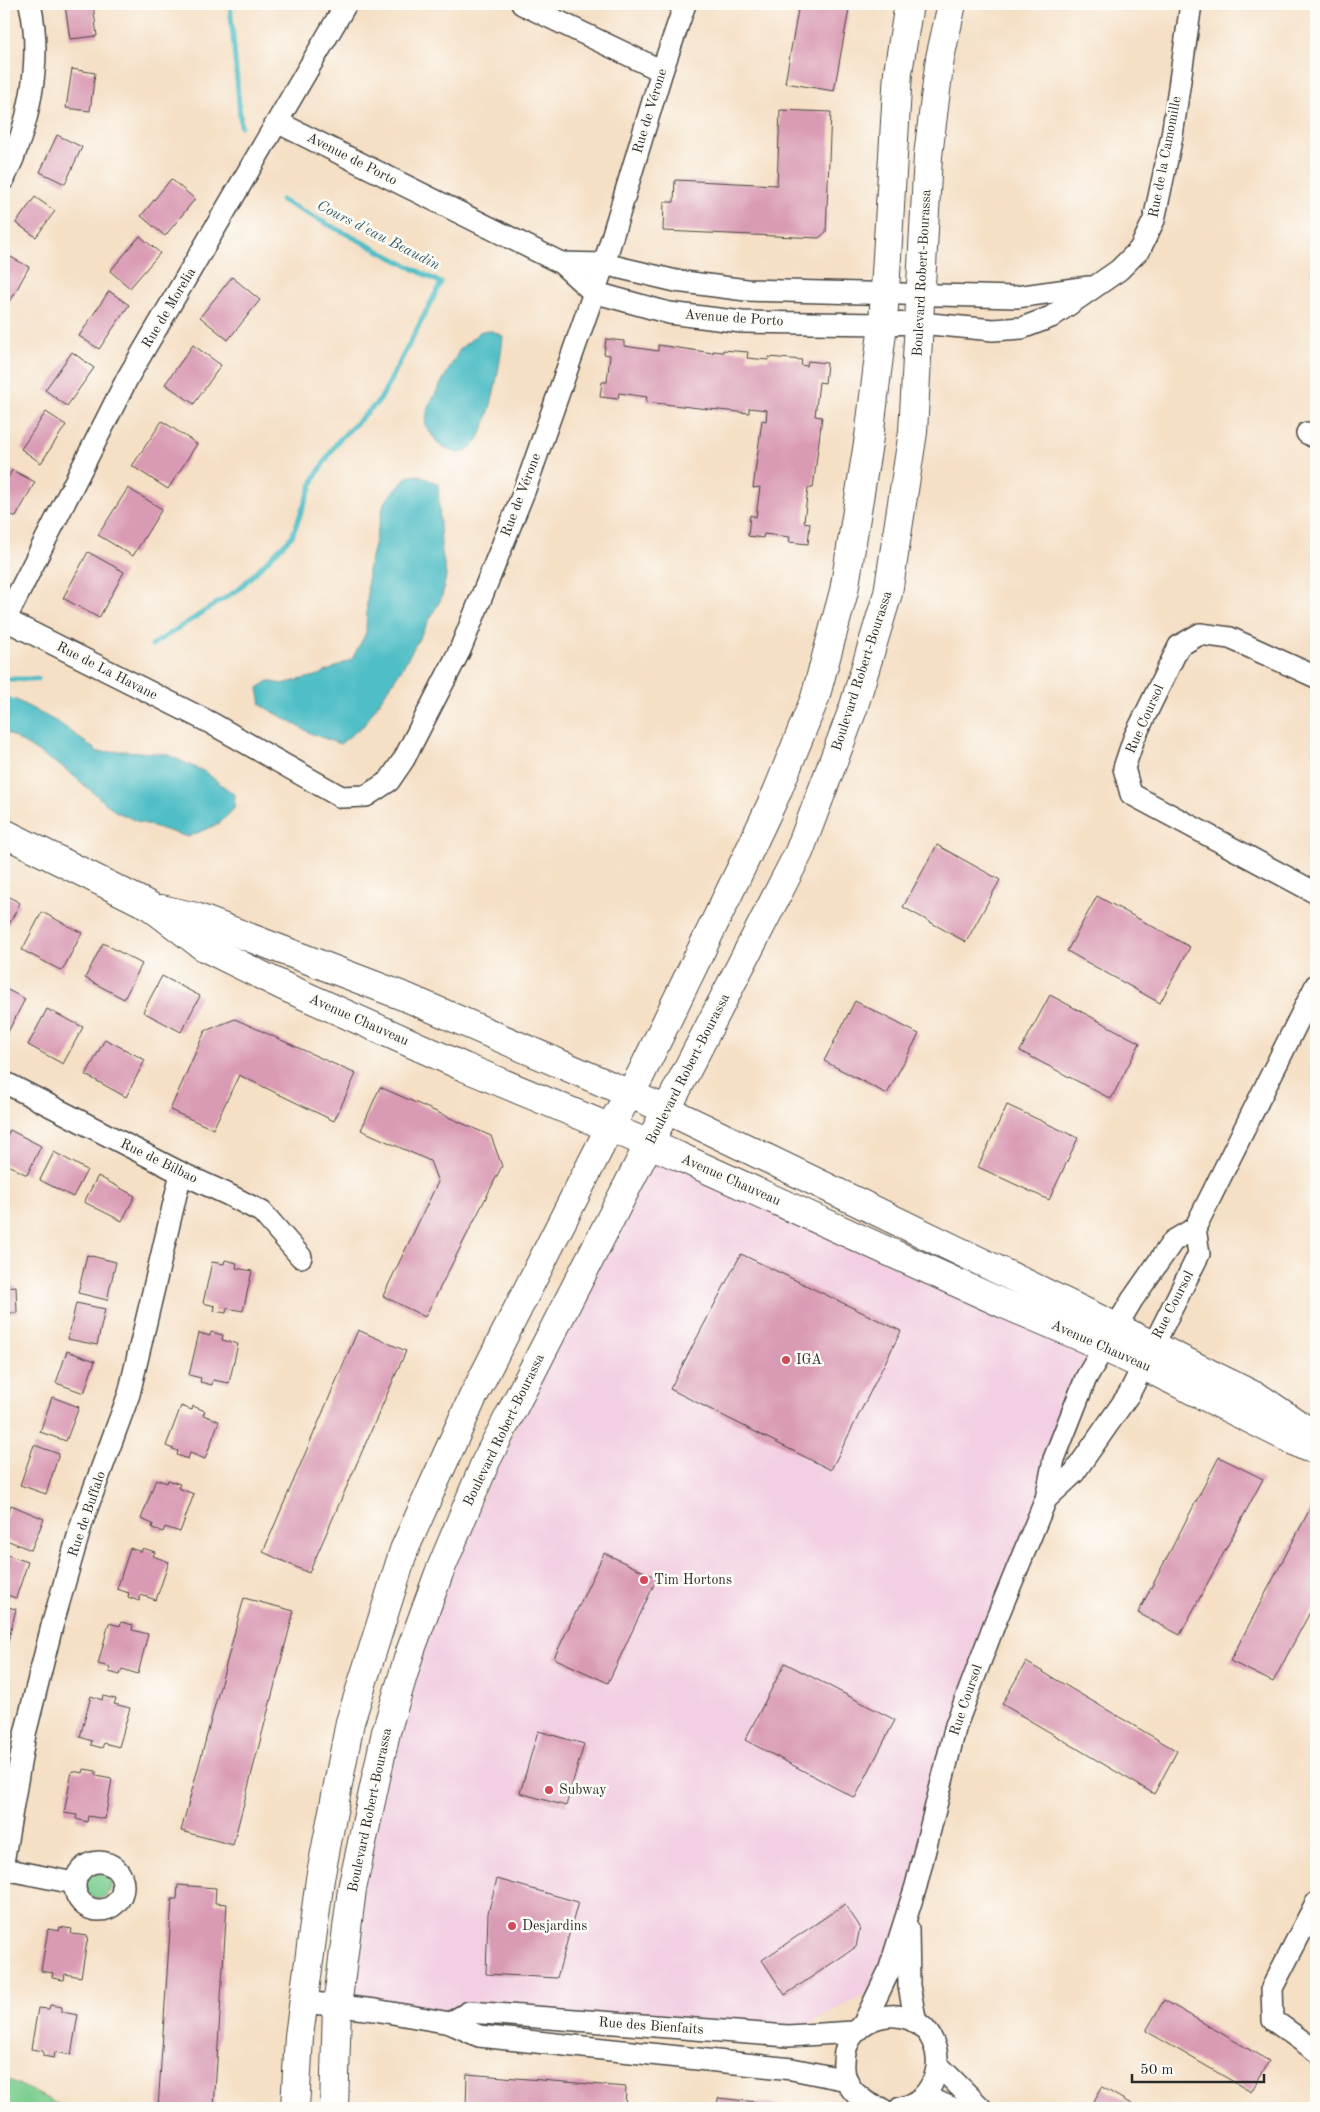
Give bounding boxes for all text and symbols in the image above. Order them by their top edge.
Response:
street label: Rue de Vérone [630,67,670,155]
street label: Rue de la Camomille [1146,95,1184,219]
street label: Avenue de Porto [305,130,399,188]
street label: Boulevard Robert-Bourassa [911,189,933,357]
water label: Cours d'eau Beaudin [314,199,442,274]
street label: Rue de Morelia [140,265,198,351]
street label: Avenue de Porto [684,308,784,328]
street label: Rue de Vérone [499,451,543,539]
street label: Boulevard Robert-Bourassa [829,589,895,753]
street label: Rue de La Havane [54,640,160,702]
street label: Rue Coursol [1124,682,1167,756]
street label: Boulevard Robert-Bourassa [644,991,732,1147]
street label: Avenue Chauveau [307,992,411,1048]
street label: Rue de Bilbao [118,1136,200,1186]
street label: Avenue Chauveau [679,1152,783,1208]
street label: Rue Coursol [1150,1269,1196,1341]
street label: Avenue Chauveau [1049,1318,1153,1374]
street label: Boulevard Robert-Bourassa [461,1352,547,1508]
place label: IGA [796,1353,822,1367]
marker: IGA [780,1354,792,1366]
street label: Rue de Buffalo [66,1469,108,1559]
place label: Tim Hortons [654,1573,732,1587]
marker: Tim Hortons [638,1574,650,1586]
street label: Rue Coursol [947,1662,985,1737]
street label: Boulevard Robert-Bourassa [346,1727,394,1893]
place label: Subway [559,1783,607,1797]
marker: Subway [543,1784,555,1796]
place label: Desjardins [522,1919,587,1933]
marker: Desjardins [506,1920,518,1932]
street label: Rue des Bienfaits [598,2015,704,2037]
scale bar [1132,2052,1265,2084]
text: 50 m [1140,2063,1174,2078]

